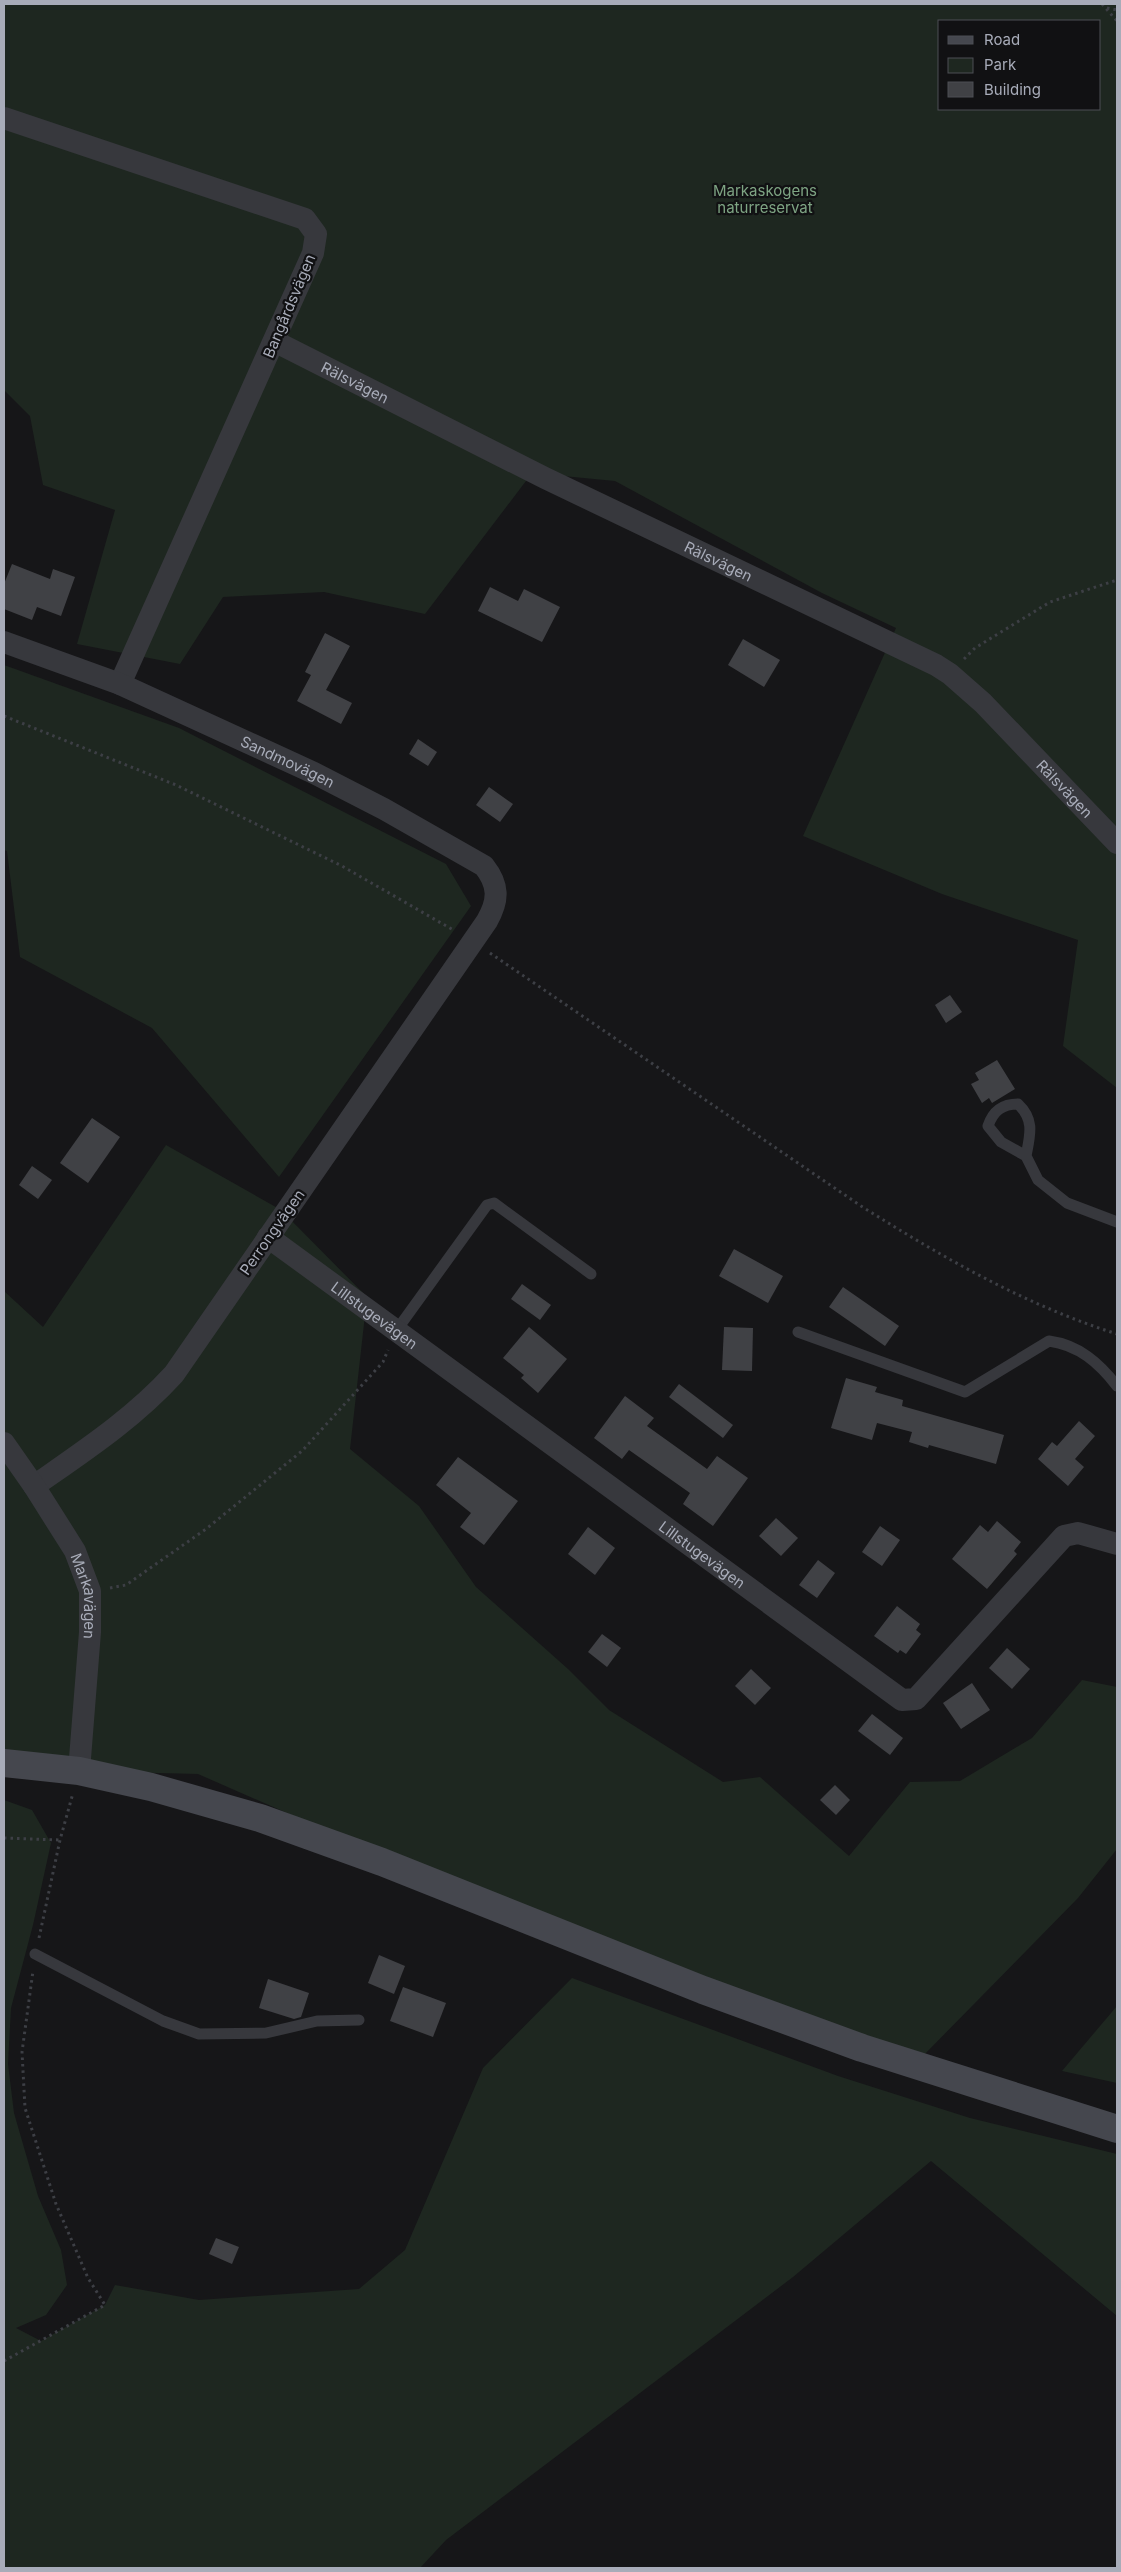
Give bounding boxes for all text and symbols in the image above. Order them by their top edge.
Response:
legend [938,20,1101,110]
text: Road [984,30,1020,49]
text: Park [984,55,1017,74]
text: Building [984,80,1041,99]
park label: Markaskogens naturreservat [713,181,817,217]
street label: Bangårdsvägen [259,251,319,361]
street label: Rälsvägen [318,357,392,407]
street label: Rälsvägen [681,537,756,585]
street label: Sandmovägen [238,731,338,792]
street label: Rälsvägen [1033,755,1097,822]
street label: Perrongvägen [235,1186,309,1278]
street label: Lillstugevägen [328,1277,422,1353]
street label: Lillstugevägen [656,1516,749,1592]
street label: Markavägen [67,1550,100,1640]

